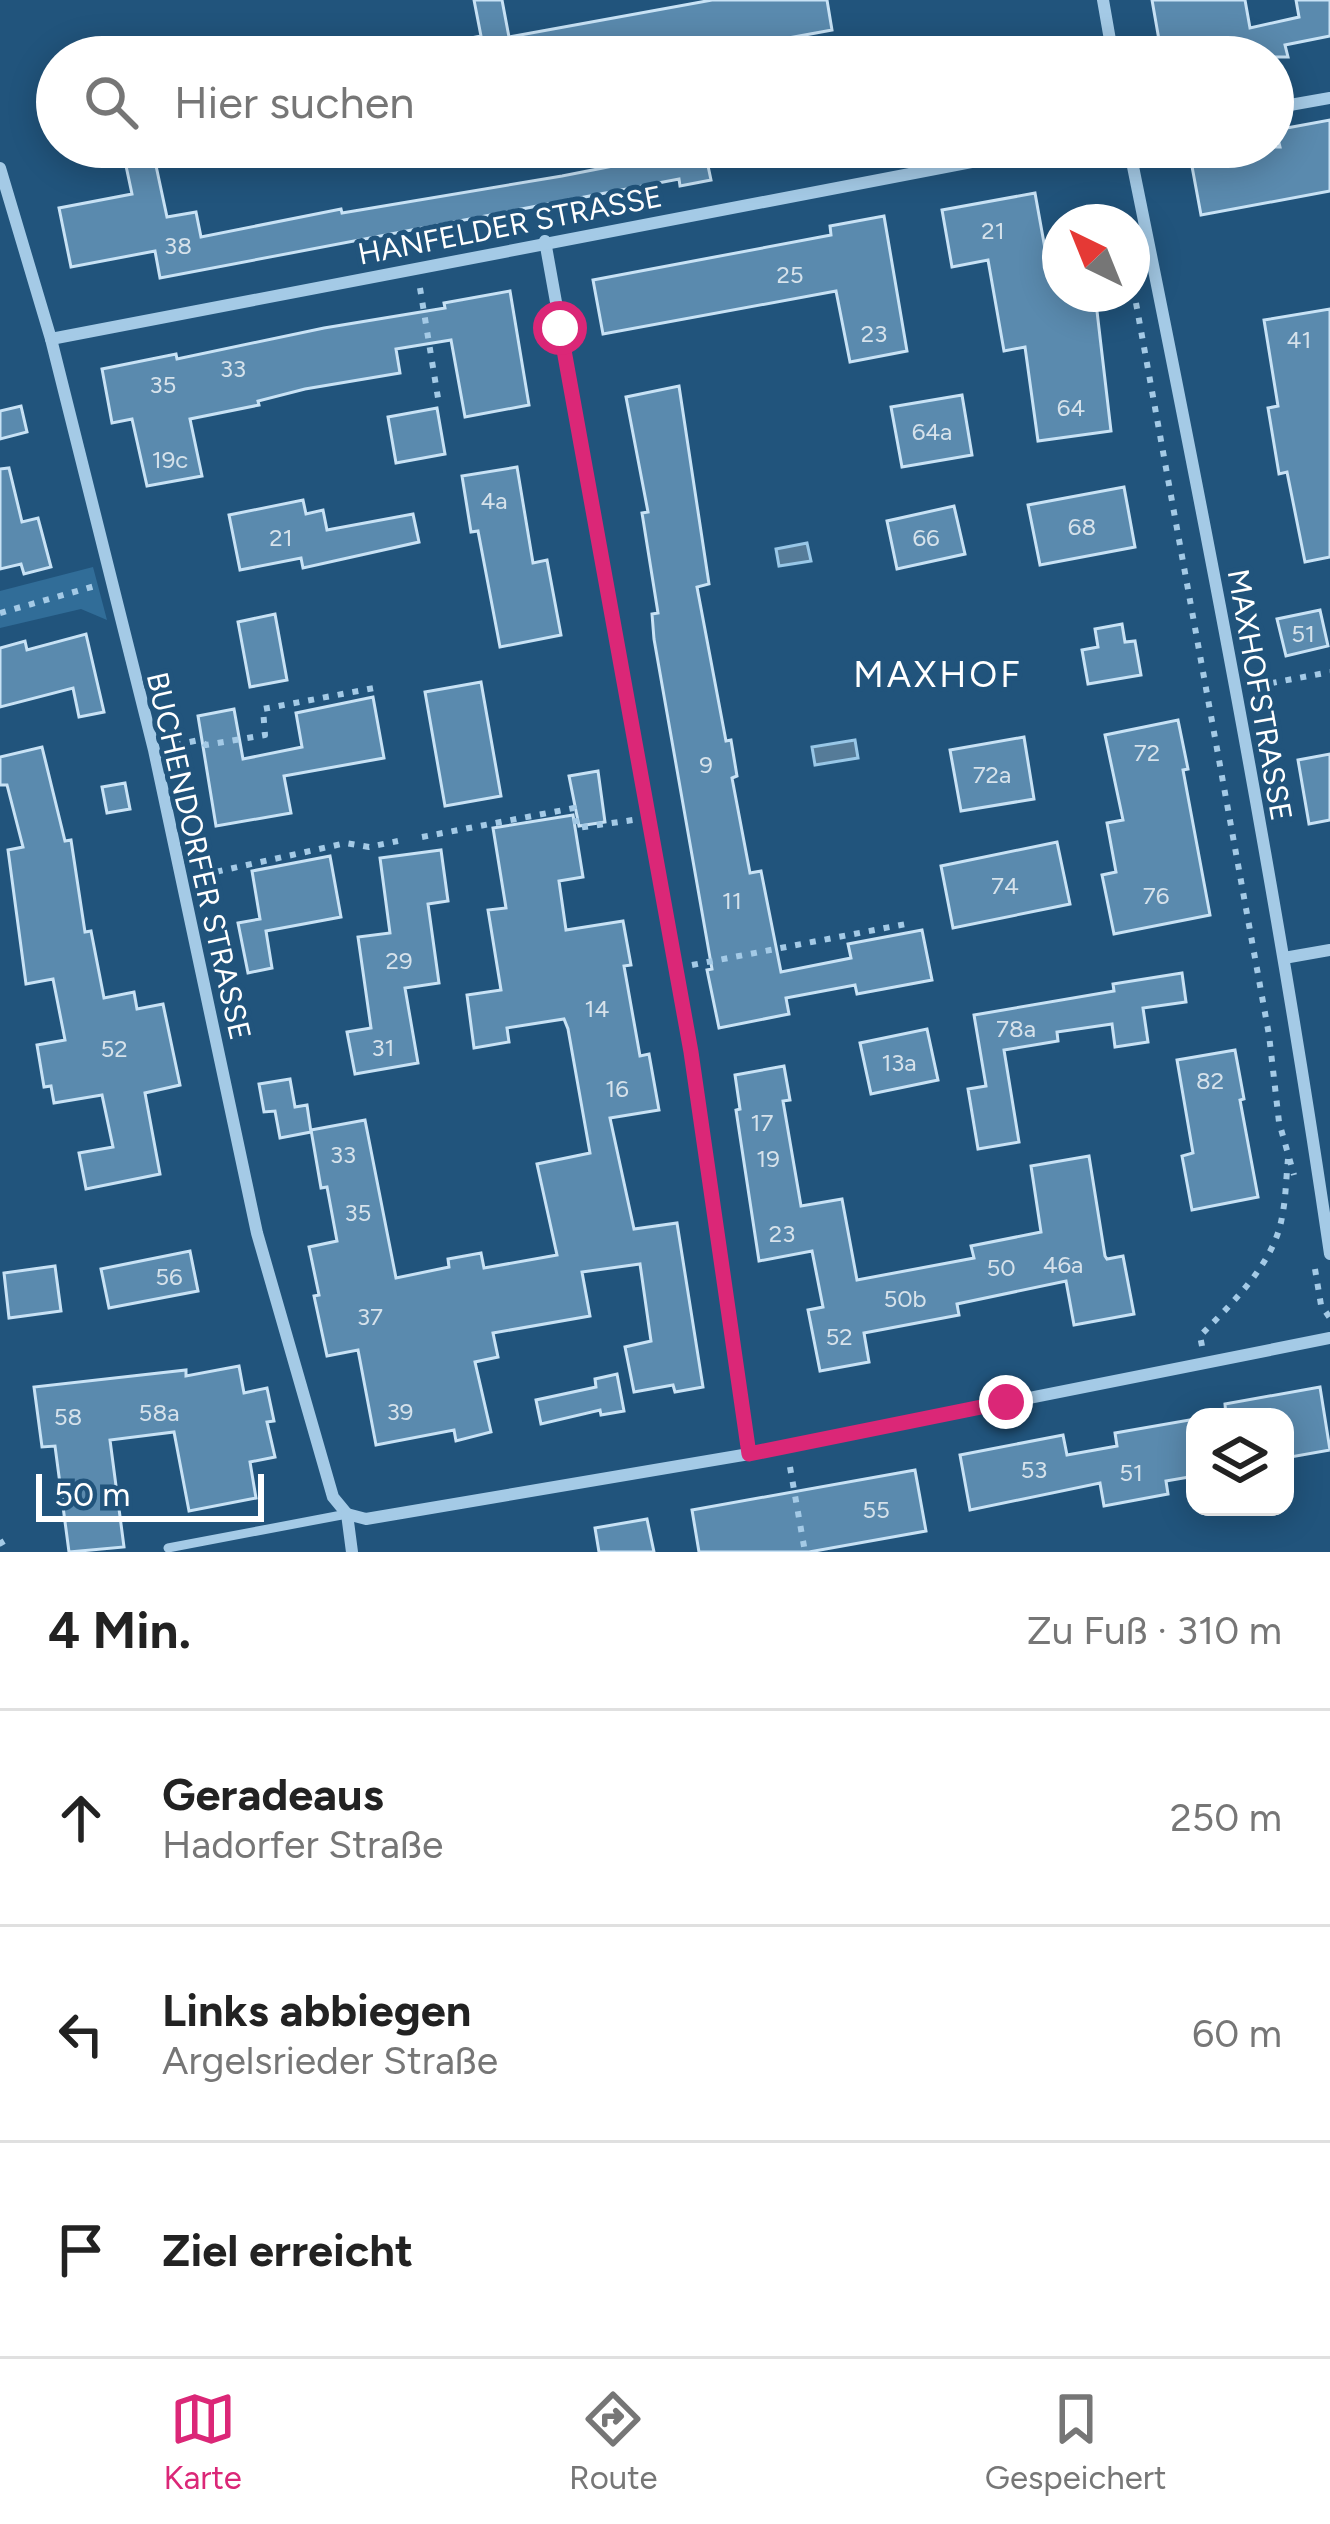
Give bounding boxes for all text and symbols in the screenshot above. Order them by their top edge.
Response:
search box [36,36,1294,168]
icon: search [78,69,144,135]
text: Hier suchen [174,75,414,129]
street label: HANFELDER STRASSE [355,177,665,273]
north arrow [1042,204,1150,312]
house number: 21 [981,216,1005,245]
house number: 38 [164,231,192,260]
house number: 25 [776,260,804,289]
route start [533,301,587,355]
house number: 23 [861,319,887,348]
house number: 41 [1287,325,1311,354]
house number: 33 [220,354,246,383]
house number: 35 [150,370,176,399]
house number: 64 [1057,393,1085,422]
house number: 64a [912,417,952,446]
house number: 19c [152,445,188,474]
house number: 4a [480,486,508,515]
house number: 68 [1068,512,1096,541]
house number: 21 [269,523,293,552]
house number: 66 [912,523,940,552]
street label: MAXHOFSTRASSE [1220,566,1300,824]
house number: 51 [1291,619,1315,648]
district label: MAXHOF [853,653,1023,696]
street label: BUCHENDORFER STRASSE [139,668,259,1044]
house number: 72 [1134,738,1160,767]
house number: 9 [699,750,713,779]
house number: 72a [973,760,1011,789]
house number: 74 [991,871,1019,900]
house number: 76 [1143,881,1169,910]
house number: 11 [722,886,742,915]
house number: 29 [386,946,413,975]
house number: 14 [585,994,609,1023]
house number: 78a [996,1014,1036,1043]
house number: 31 [372,1033,394,1062]
house number: 52 [100,1034,128,1063]
house number: 13a [881,1048,917,1077]
house number: 82 [1196,1066,1224,1095]
house number: 16 [605,1074,629,1103]
house number: 17 [751,1108,774,1137]
house number: 33 [330,1140,356,1169]
house number: 19 [756,1144,780,1173]
house number: 35 [345,1198,371,1227]
house number: 23 [769,1219,795,1248]
house number: 46a [1043,1250,1083,1279]
house number: 50 [986,1253,1016,1282]
house number: 56 [155,1262,183,1291]
house number: 50b [883,1284,927,1313]
house number: 37 [357,1302,383,1331]
house number: 52 [825,1322,853,1351]
route end [979,1375,1033,1429]
house number: 39 [387,1397,413,1426]
house number: 58a [139,1398,179,1427]
house number: 58 [54,1402,82,1431]
map controls [1186,1408,1294,1516]
button: layers [1186,1408,1294,1516]
house number: 53 [1021,1455,1047,1484]
house number: 51 [1119,1458,1143,1487]
scale bar [36,1468,264,1521]
text: 50 m [54,1475,130,1514]
house number: 55 [862,1495,890,1524]
text: 4 Min. [48,1600,191,1661]
text: Zu Fuß · 310 m [1027,1607,1282,1654]
text: Geradeaus [162,1767,384,1821]
icon: ahead [48,1785,114,1851]
text: 250 m [1170,1794,1282,1841]
text: Hadorfer Straße [162,1821,443,1868]
text: Links abbiegen [162,1983,471,2037]
icon: left [48,2001,114,2067]
text: 60 m [1192,2010,1282,2057]
text: Argelsrieder Straße [162,2037,498,2084]
icon: arrive [48,2217,114,2283]
text: Ziel erreicht [162,2223,413,2277]
tab: Karte [164,2386,242,2497]
tab: Route [569,2386,658,2497]
tab: Gespeichert [985,2386,1166,2497]

